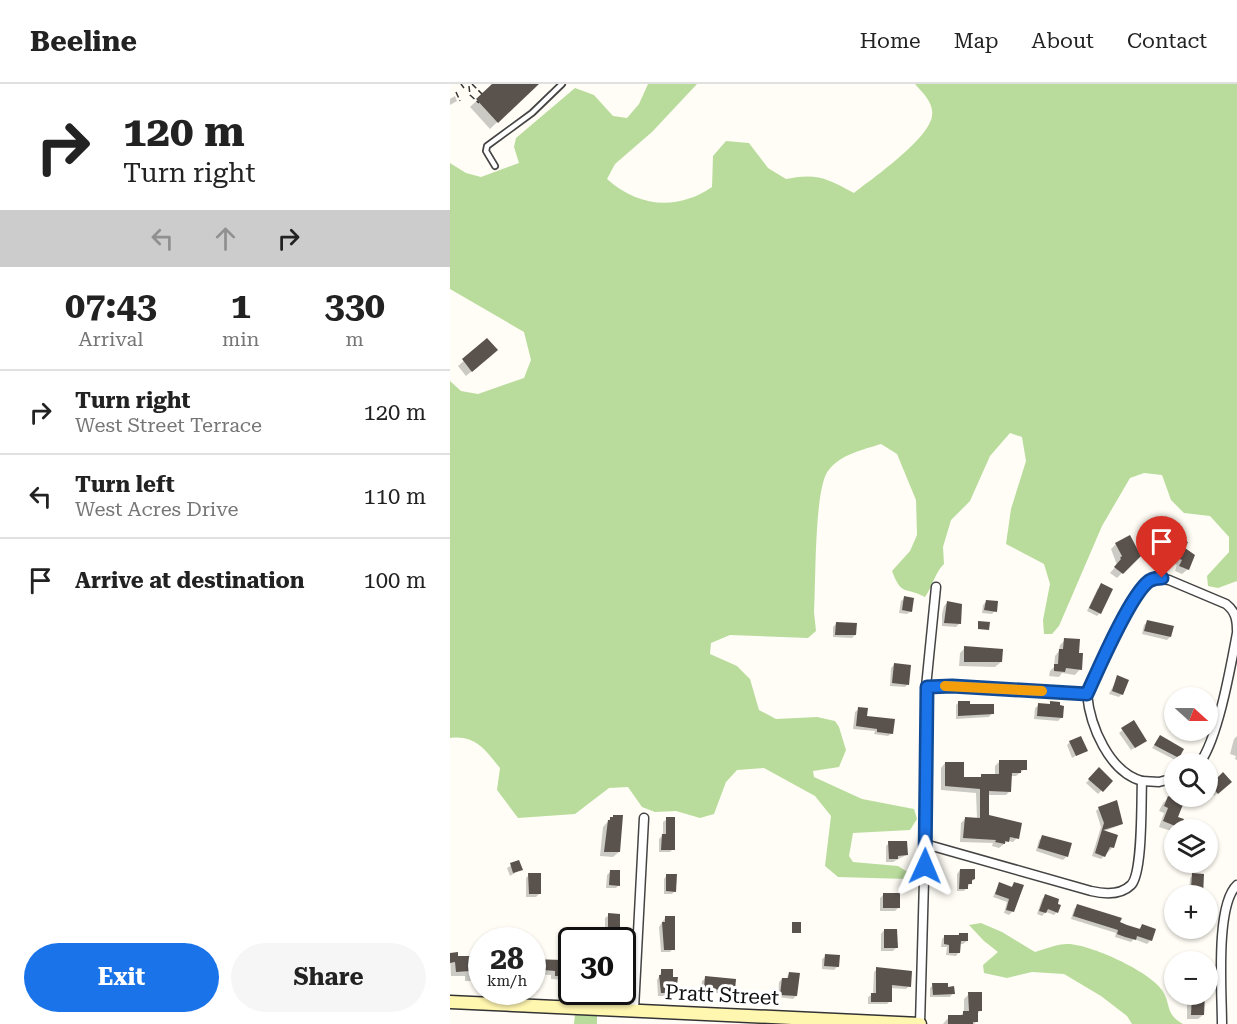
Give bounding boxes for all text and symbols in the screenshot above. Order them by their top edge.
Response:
text: Beeline [30,25,137,58]
text: Home [860,29,921,53]
text: Map [954,29,999,53]
text: About [1032,29,1094,53]
text: Contact [1127,29,1207,53]
text: 120 m [123,107,245,156]
icon: right [24,108,102,186]
text: Turn right [123,157,256,189]
icon: left [146,222,179,255]
icon: ahead [209,222,242,255]
icon: right [272,222,305,255]
text: 07:43 [65,285,157,327]
text: 1 [231,285,251,327]
text: 330 [325,285,385,327]
text: Arrival [78,327,143,351]
text: min [222,327,259,351]
text: m [346,327,364,351]
text: Turn right [75,388,190,413]
icon: right [24,396,57,429]
text: 120 m [363,400,426,425]
text: West Street Terrace [75,413,262,437]
text: Turn left [75,472,175,497]
icon: left [24,480,57,513]
text: 110 m [363,484,426,509]
text: West Acres Drive [75,497,238,521]
pin [1136,516,1187,578]
icon: arrive [1145,525,1178,558]
icon: arrive [24,564,57,597]
text: Arrive at destination [75,568,304,593]
text: 100 m [363,568,426,593]
north arrow [1164,687,1218,741]
map controls [1164,687,1218,1005]
button: search [1164,753,1218,807]
button: layers [1164,819,1218,873]
position arrow [893,834,957,898]
button: + [1164,885,1218,939]
speed limit sign: 30 [558,927,636,1005]
text: 28 [490,941,524,976]
button: Exit [24,943,219,1012]
button: Share [231,943,426,1012]
button: − [1164,951,1218,1005]
text: km/h [487,972,527,990]
street label: Pratt Street [664,980,780,1010]

